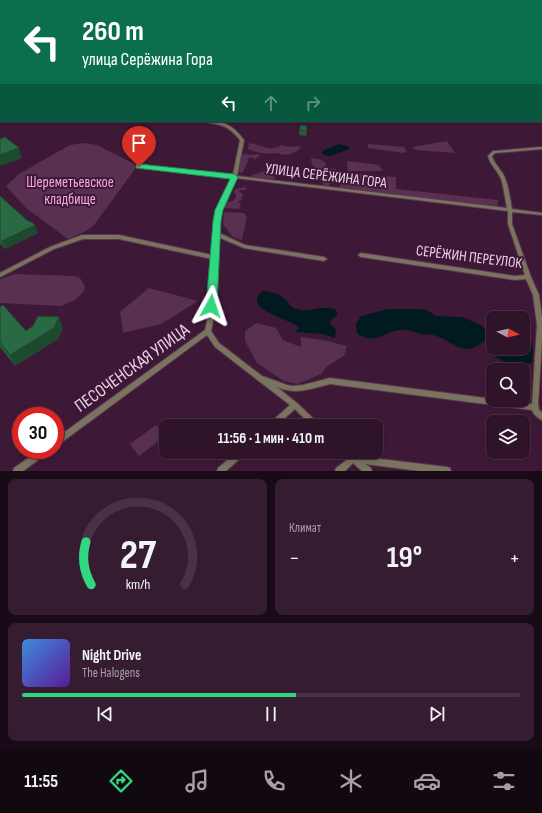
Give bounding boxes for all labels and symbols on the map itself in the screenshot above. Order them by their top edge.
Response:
pin [122,126,156,167]
street label: УЛИЦА СЕРЁЖИНА ГОРА [264,159,388,193]
park label: Шереметьевское кладбище [26,173,114,209]
street label: СЕРЁЖИН ПЕРЕУЛОК [415,241,523,273]
position arrow [190,285,232,327]
north arrow [486,311,530,355]
street label: ПЕСОЧЕНСКАЯ УЛИЦА [71,319,194,417]
speed limit sign: 30 [12,407,64,459]

